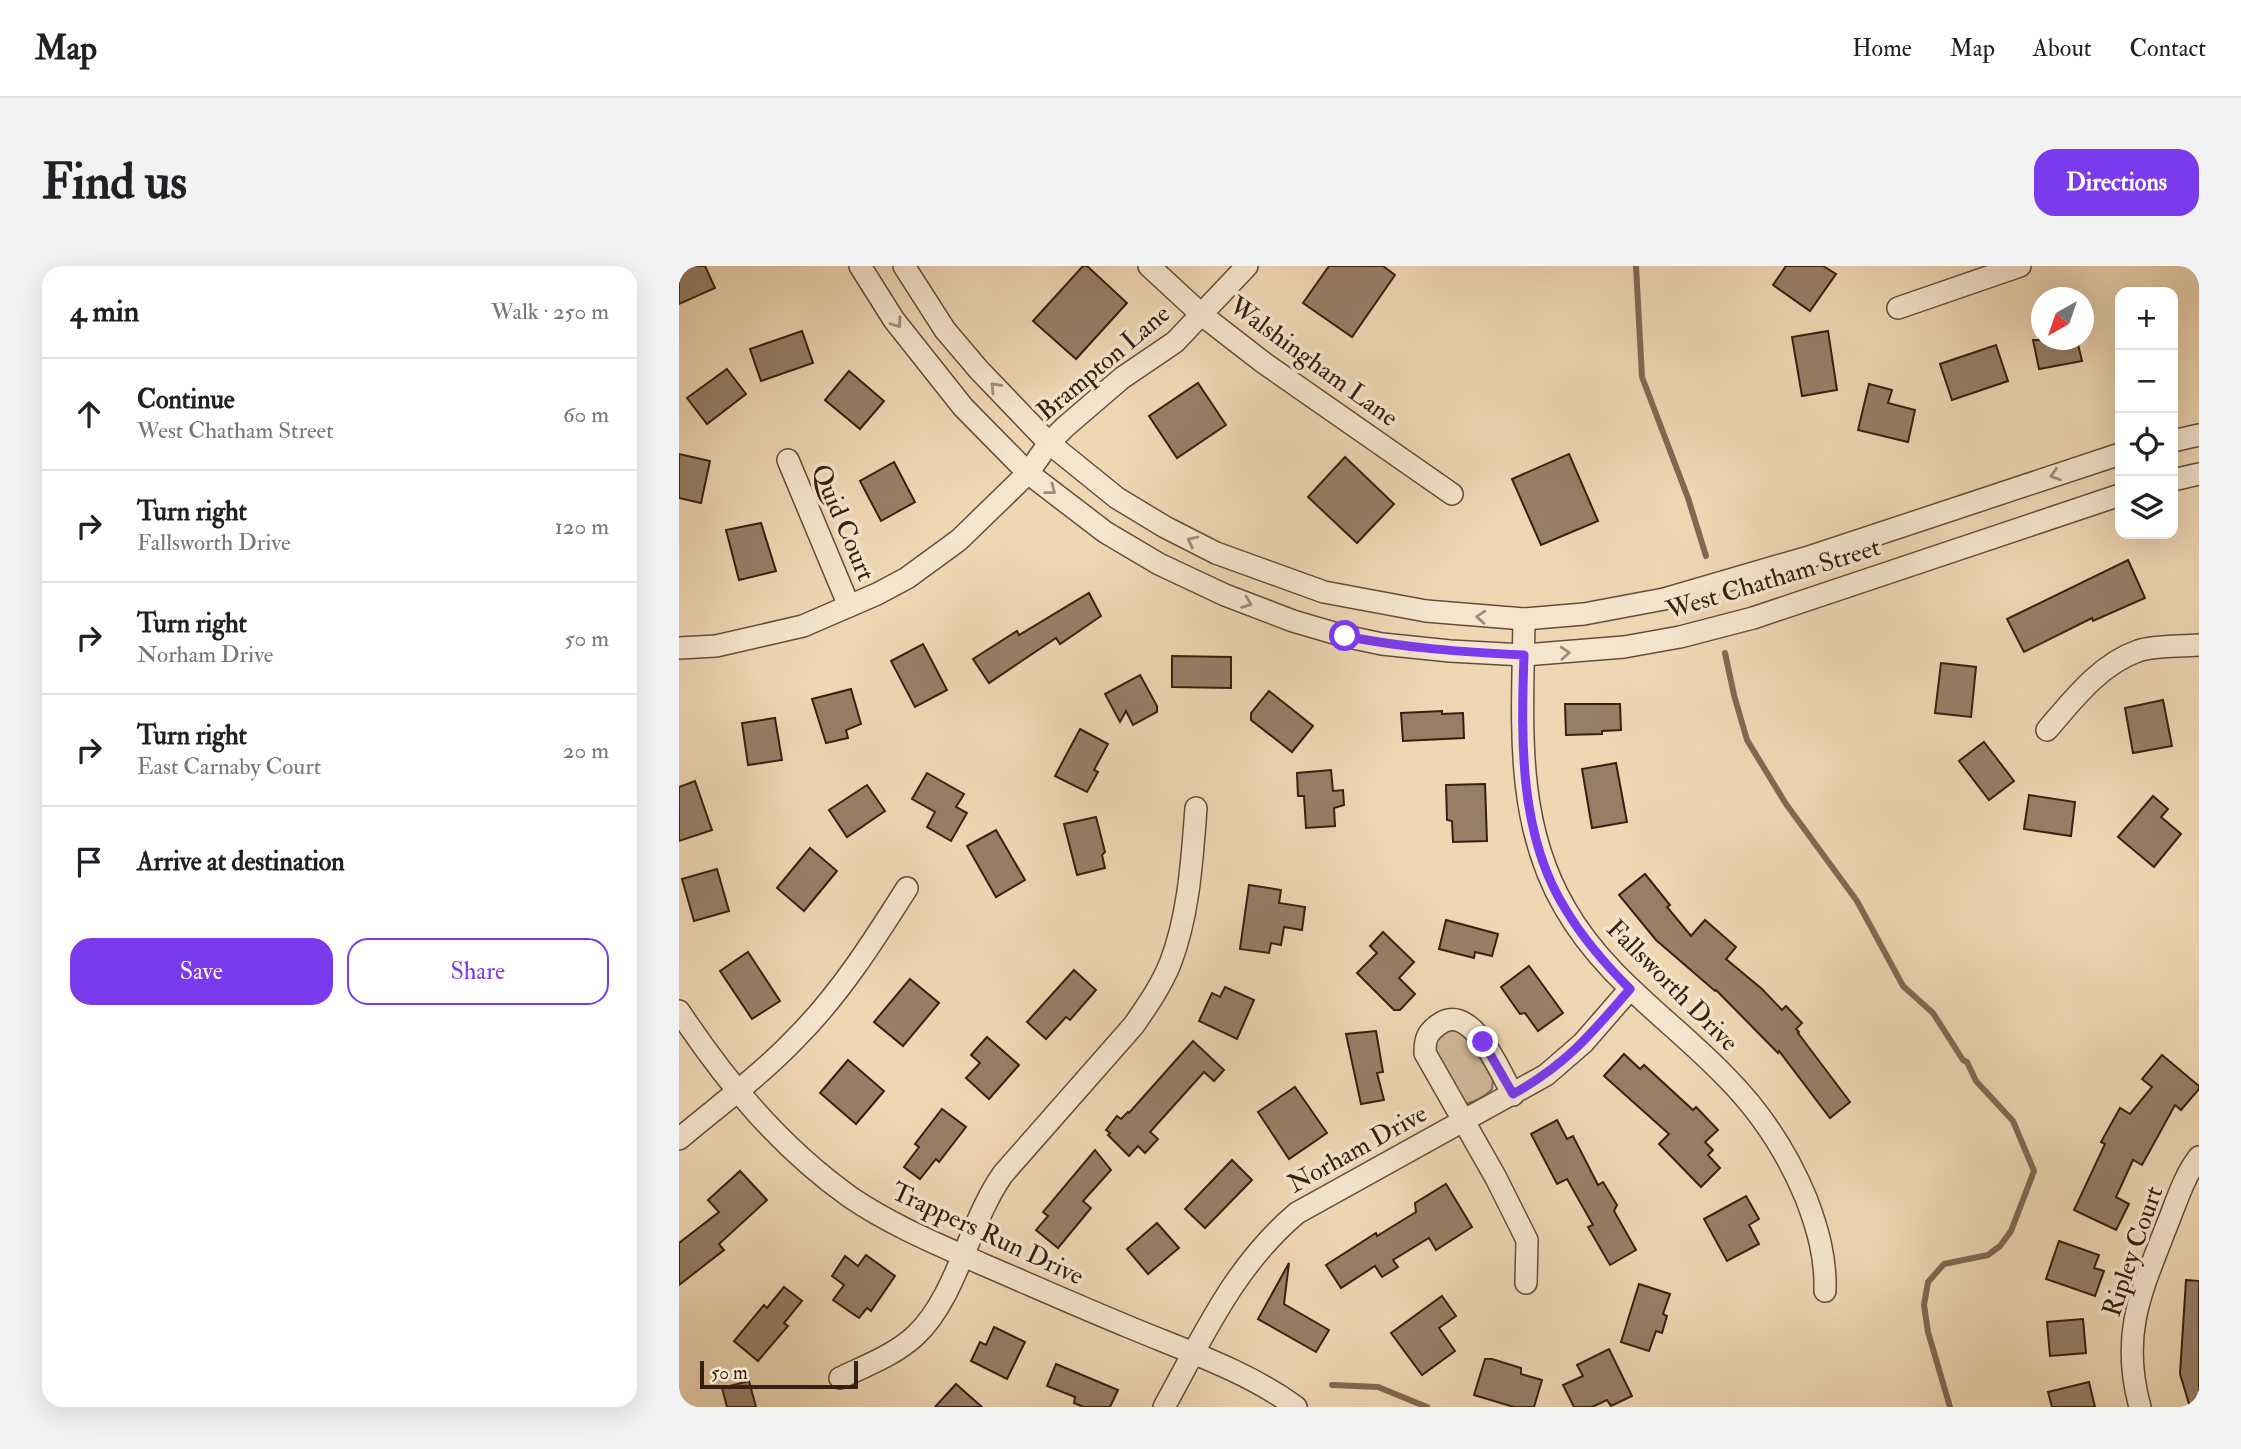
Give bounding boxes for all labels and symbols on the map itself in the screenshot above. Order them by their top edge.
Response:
north arrow [2031,287,2094,350]
street label: Walshingham Lane [1222,289,1404,434]
street label: Brampton Lane [1031,298,1178,429]
one-way arrow [889,316,901,328]
one-way arrow [990,382,1003,395]
street label: Quid Court [804,459,882,586]
one-way arrow [2050,467,2062,481]
one-way arrow [1043,482,1055,495]
street label: West Chatham Street [1661,531,1884,627]
one-way arrow [1187,536,1199,550]
one-way arrow [1240,595,1252,609]
one-way arrow [1475,609,1486,624]
route start [1329,620,1360,651]
one-way arrow [1560,646,1571,661]
street label: Fallsworth Drive [1600,913,1745,1059]
route end [1467,1026,1498,1057]
street label: Norham Drive [1282,1097,1433,1200]
street label: Trappers Run Drive [886,1175,1089,1293]
street label: Ripley Court [2096,1182,2171,1321]
scale bar [700,1358,857,1390]

